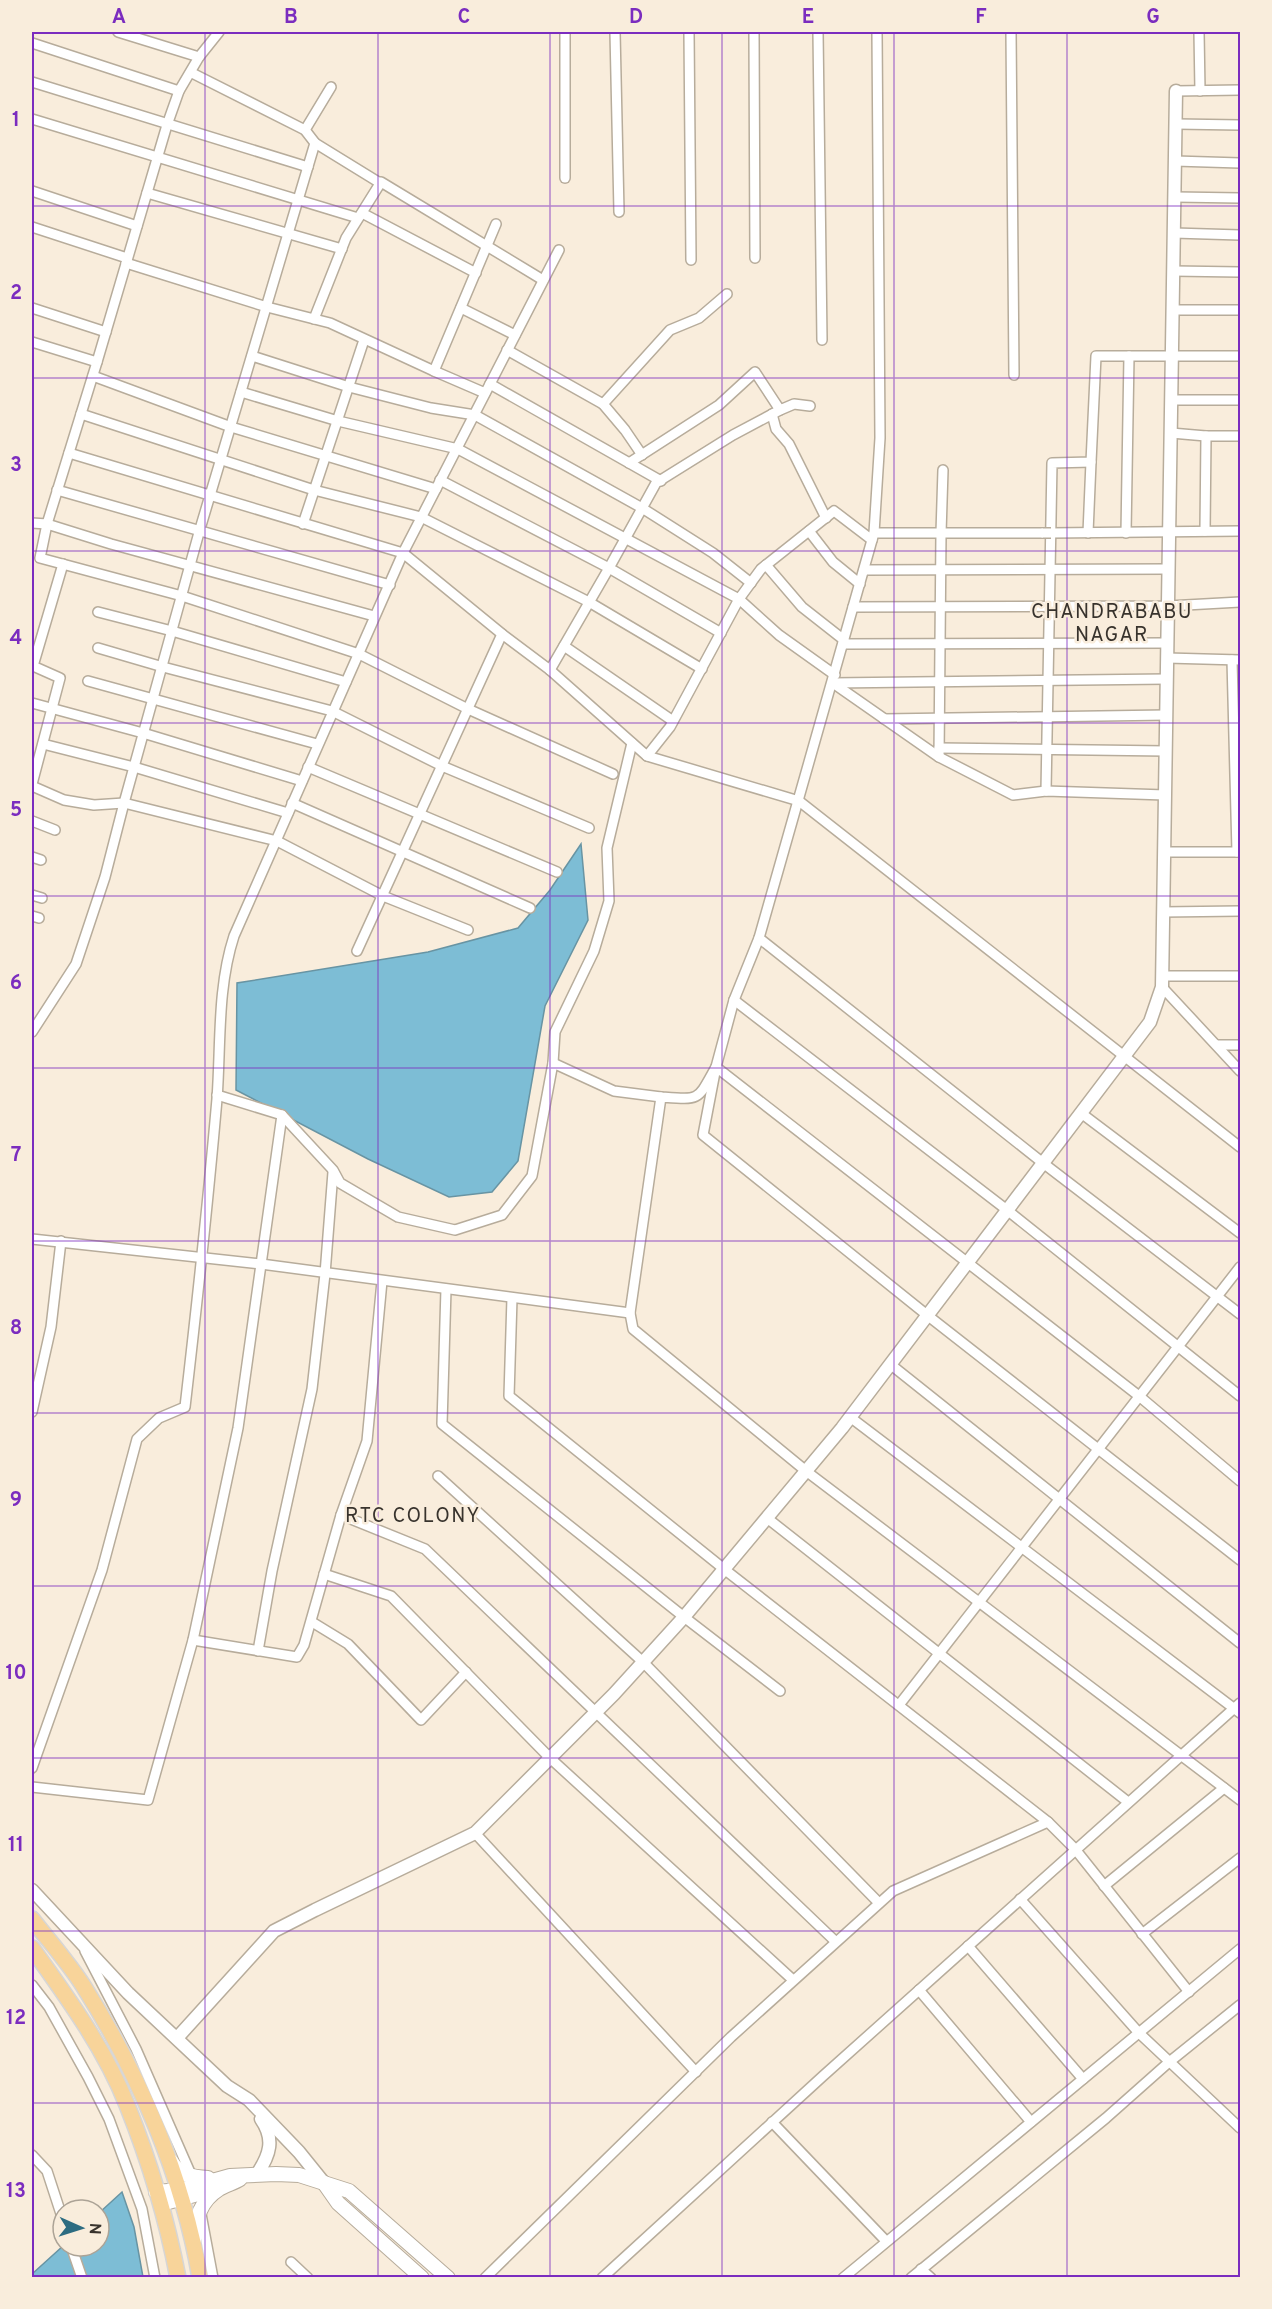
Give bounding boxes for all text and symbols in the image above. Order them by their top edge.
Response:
text: A [112,5,126,31]
text: B [284,5,298,31]
text: C [458,5,470,31]
text: D [629,5,643,31]
text: E [802,5,814,31]
text: F [975,5,987,31]
text: G [1146,5,1160,31]
text: 1 [12,108,20,134]
text: 2 [10,281,22,307]
text: 3 [10,453,22,479]
district label: CHANDRABABU NAGAR [1031,600,1193,649]
text: 4 [10,626,22,652]
text: 5 [10,798,22,824]
text: 6 [10,971,22,997]
text: 7 [11,1143,21,1169]
text: 8 [10,1316,22,1342]
text: 9 [10,1488,22,1514]
district label: RTC COLONY [345,1504,481,1530]
text: 10 [5,1661,27,1687]
text: 11 [8,1833,24,1859]
text: 12 [6,2006,26,2032]
text: 13 [6,2179,26,2205]
north arrow [51,2198,111,2258]
text: N [84,2222,104,2235]

